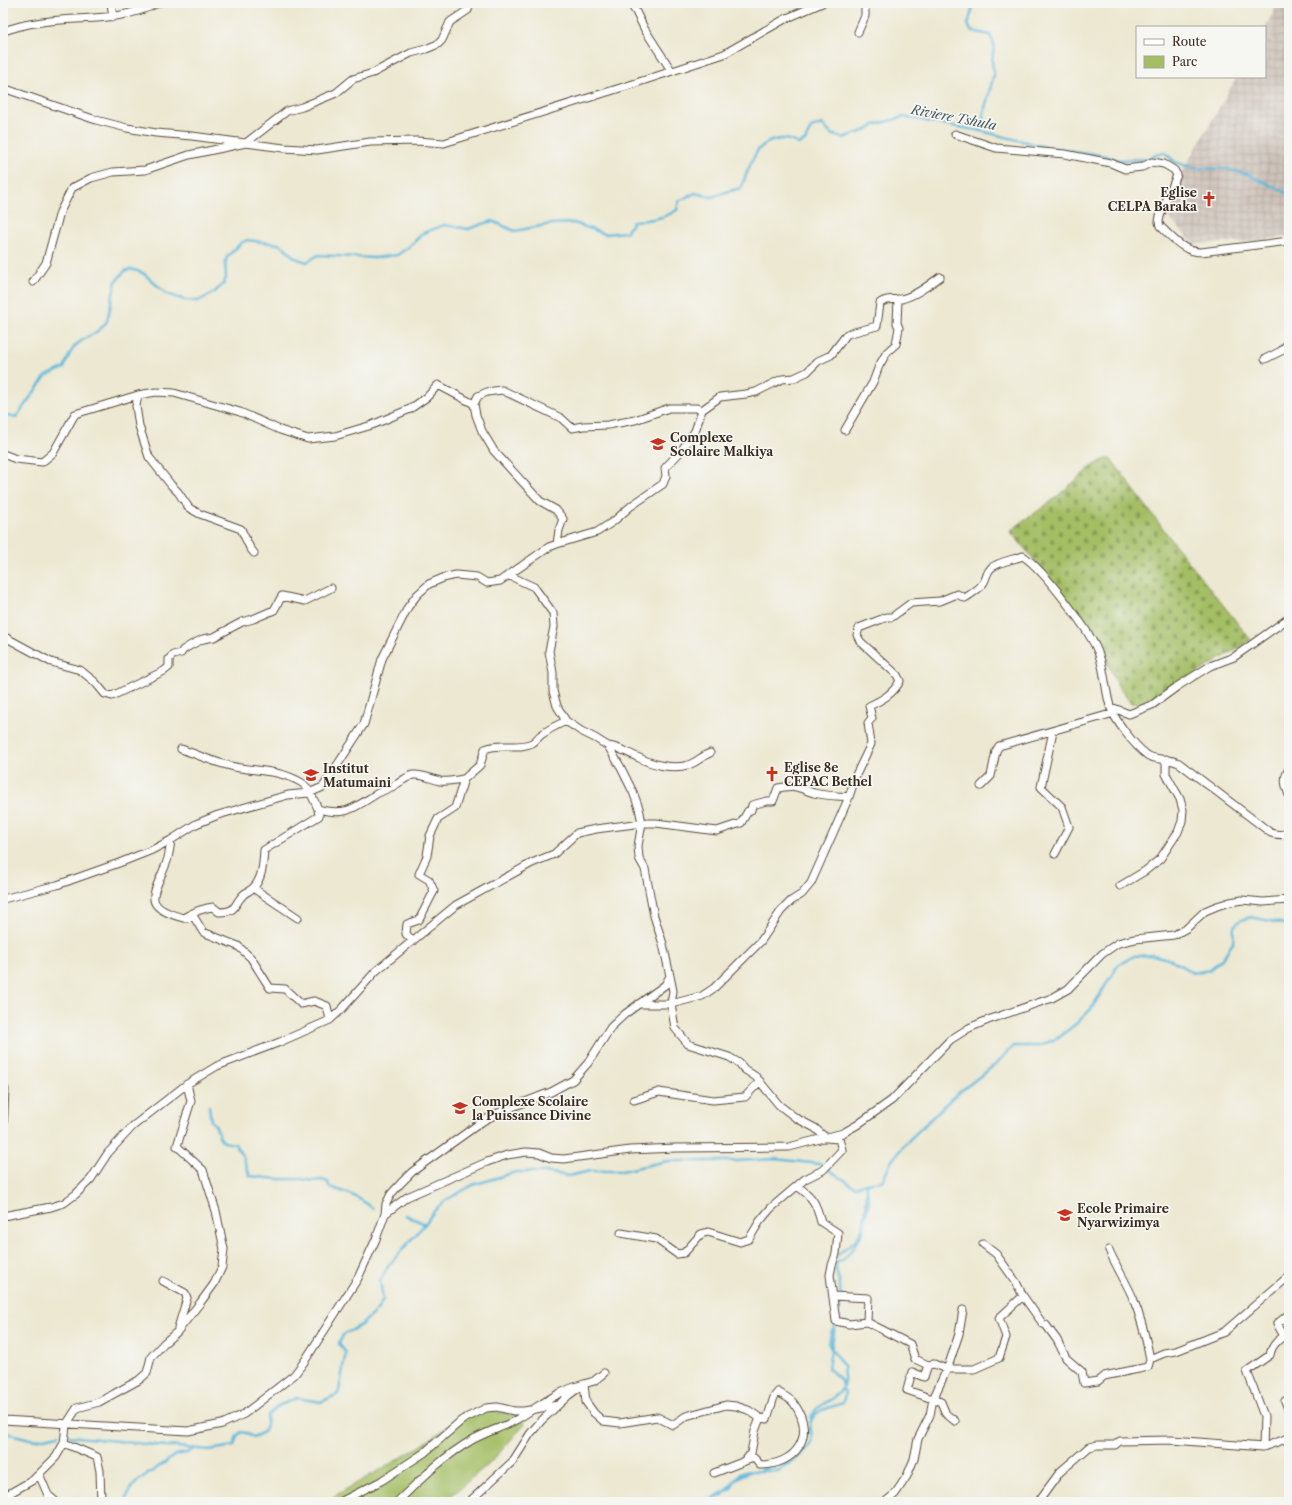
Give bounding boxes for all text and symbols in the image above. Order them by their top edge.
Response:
legend [1136,26,1266,78]
text: Route [1172,34,1207,49]
text: Parc [1172,54,1197,69]
water label: Riviere Tshula [909,101,998,133]
place label: Eglise CELPA Baraka [1108,185,1198,214]
church icon: Eglise CELPA Baraka [1200,190,1218,208]
place label: Complexe Scolaire Malkiya [670,430,774,459]
school or university icon: Complexe Scolaire Malkiya [649,435,667,453]
place label: Eglise 8e CEPAC Bethel [784,760,872,789]
place label: Institut Matumaini [323,761,392,790]
church icon: Eglise 8e CEPAC Bethel [763,765,781,783]
school or university icon: Institut Matumaini [302,766,320,784]
place label: Complexe Scolaire la Puissance Divine [472,1094,591,1123]
school or university icon: Complexe Scolaire la Puissance Divine [451,1099,469,1117]
place label: Ecole Primaire Nyarwizimya [1077,1201,1169,1230]
school or university icon: Ecole Primaire Nyarwizimya [1056,1206,1074,1224]

